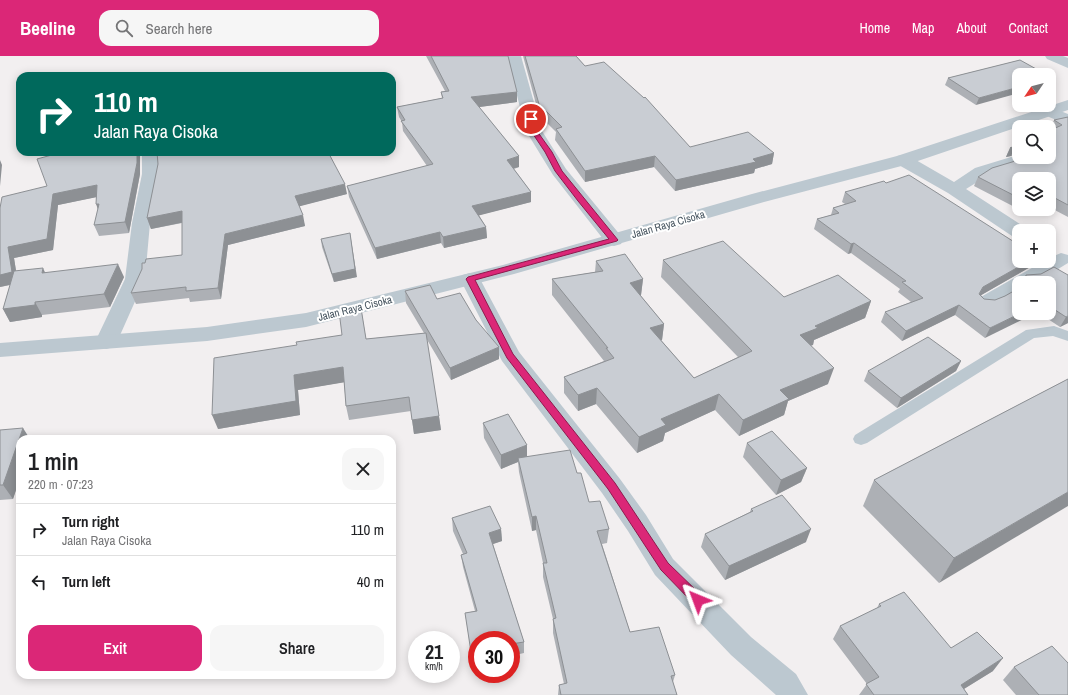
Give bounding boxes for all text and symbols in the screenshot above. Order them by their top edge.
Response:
search box [99,10,379,46]
text: Beeline [20,15,75,41]
icon: search [113,17,135,39]
text: Search here [145,18,212,39]
text: Home [859,19,890,37]
text: Map [912,19,934,37]
text: About [956,19,986,37]
text: Contact [1008,19,1048,37]
north arrow [1012,68,1056,112]
map controls [1012,68,1056,320]
text: 110 m [94,83,158,121]
icon: right [28,88,80,140]
pin [514,102,548,136]
icon: arrive [520,108,542,130]
text: Jalan Raya Cisoka [94,119,218,144]
button: search [1012,120,1056,164]
button: layers [1012,172,1056,216]
street label: Jalan Raya Cisoka [630,207,706,241]
button: + [1012,224,1056,268]
button: − [1012,276,1056,320]
street label: Jalan Raya Cisoka [317,292,393,324]
text: 1 min [28,445,79,477]
button: close [342,448,384,490]
text: 220 m · 07:23 [28,476,93,493]
text: Turn right [62,511,119,532]
icon: right [28,519,50,541]
text: 110 m [351,519,384,540]
text: Jalan Raya Cisoka [62,532,151,549]
icon: left [28,571,50,593]
text: Turn left [62,571,110,592]
text: 40 m [357,571,384,592]
position arrow [677,579,719,621]
button: Exit [28,625,202,671]
button: Share [210,625,384,671]
speed limit sign: 30 [468,631,520,683]
text: 21 [425,638,443,665]
text: km/h [425,660,443,673]

